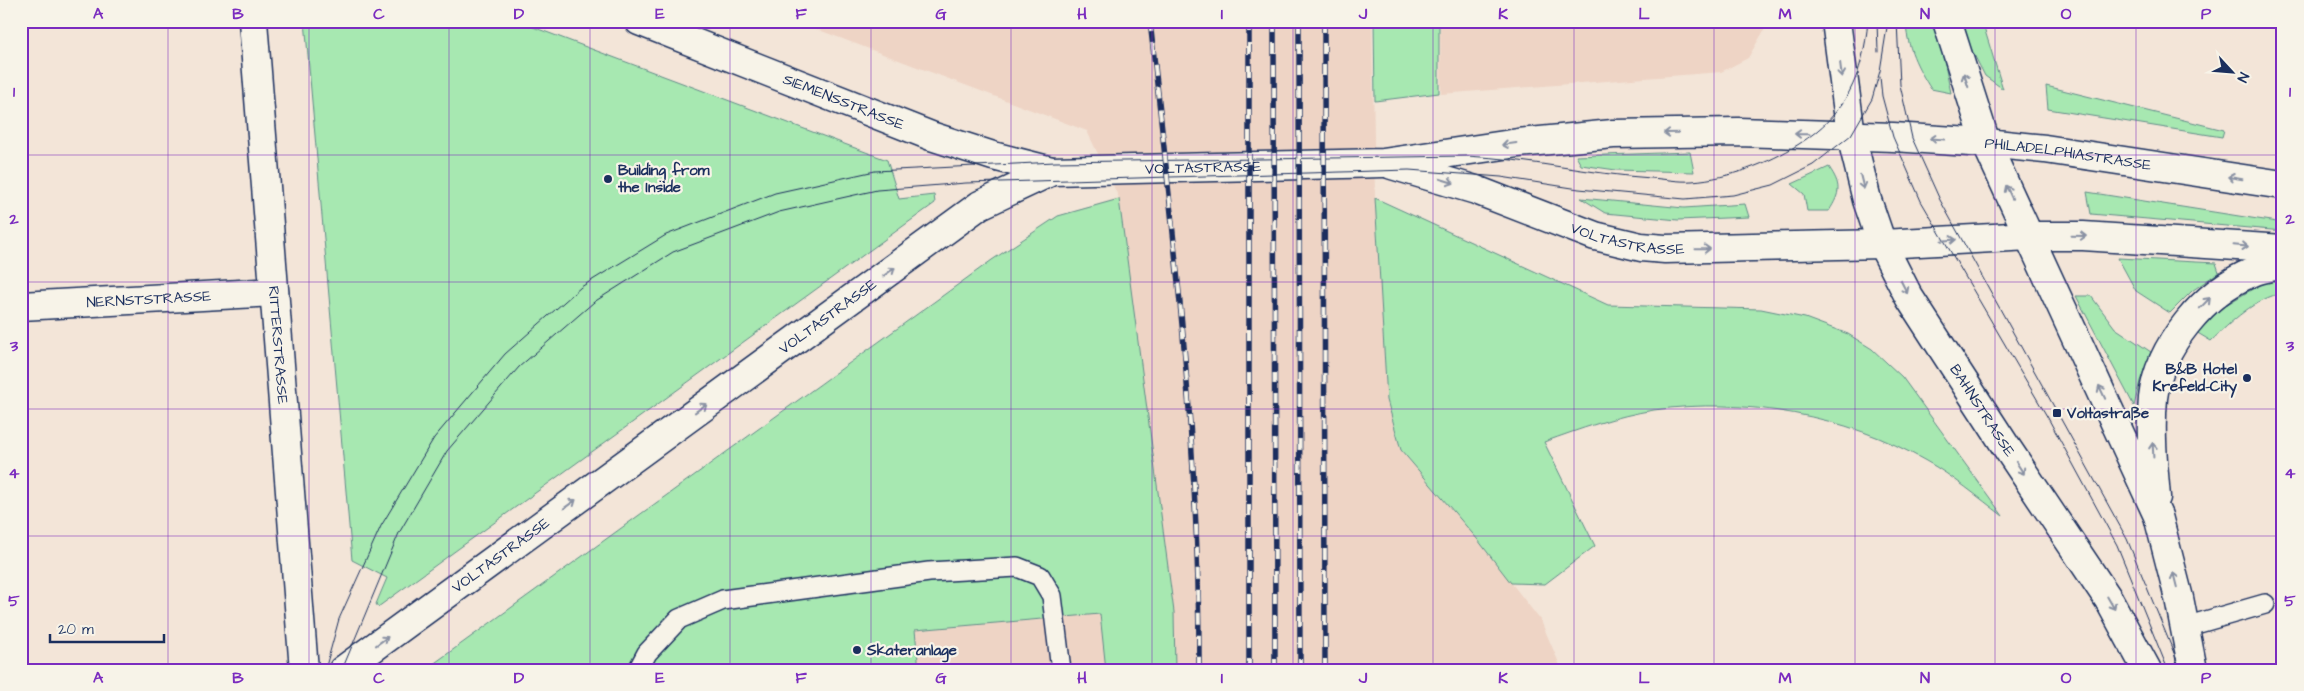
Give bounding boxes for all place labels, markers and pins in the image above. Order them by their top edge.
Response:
place label: Building from the Inside [617,160,710,198]
marker: Building from the Inside [602,173,614,185]
place label: B&B Hotel Krefeld-City [2153,359,2238,398]
marker: B&B Hotel Krefeld-City [2241,372,2253,384]
place label: Voltastraße [2066,403,2149,424]
marker: Voltastraße [2051,407,2063,419]
place label: Skateranlage [866,640,957,663]
marker: Skateranlage [851,644,863,656]

